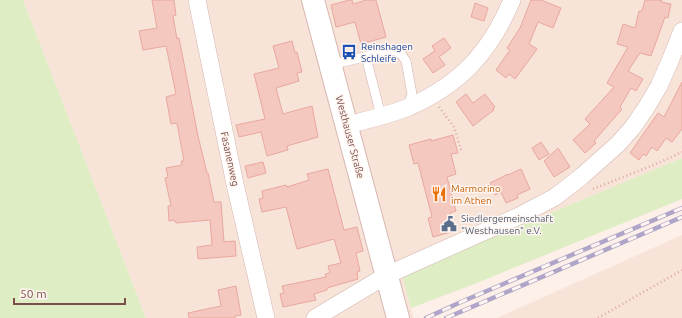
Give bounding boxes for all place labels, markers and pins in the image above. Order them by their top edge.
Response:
place label: Reinshagen Schleife [361,41,413,64]
bus stop icon: Reinshagen Schleife [340,43,358,61]
place label: Marmorino im Athen [451,183,501,206]
restaurant icon: Marmorino im Athen [430,185,448,203]
place label: Siedlergemeinschaft "Westhausen" e.V. [461,213,553,236]
public building icon: Siedlergemeinschaft "Westhausen" e.V. [440,215,458,233]

